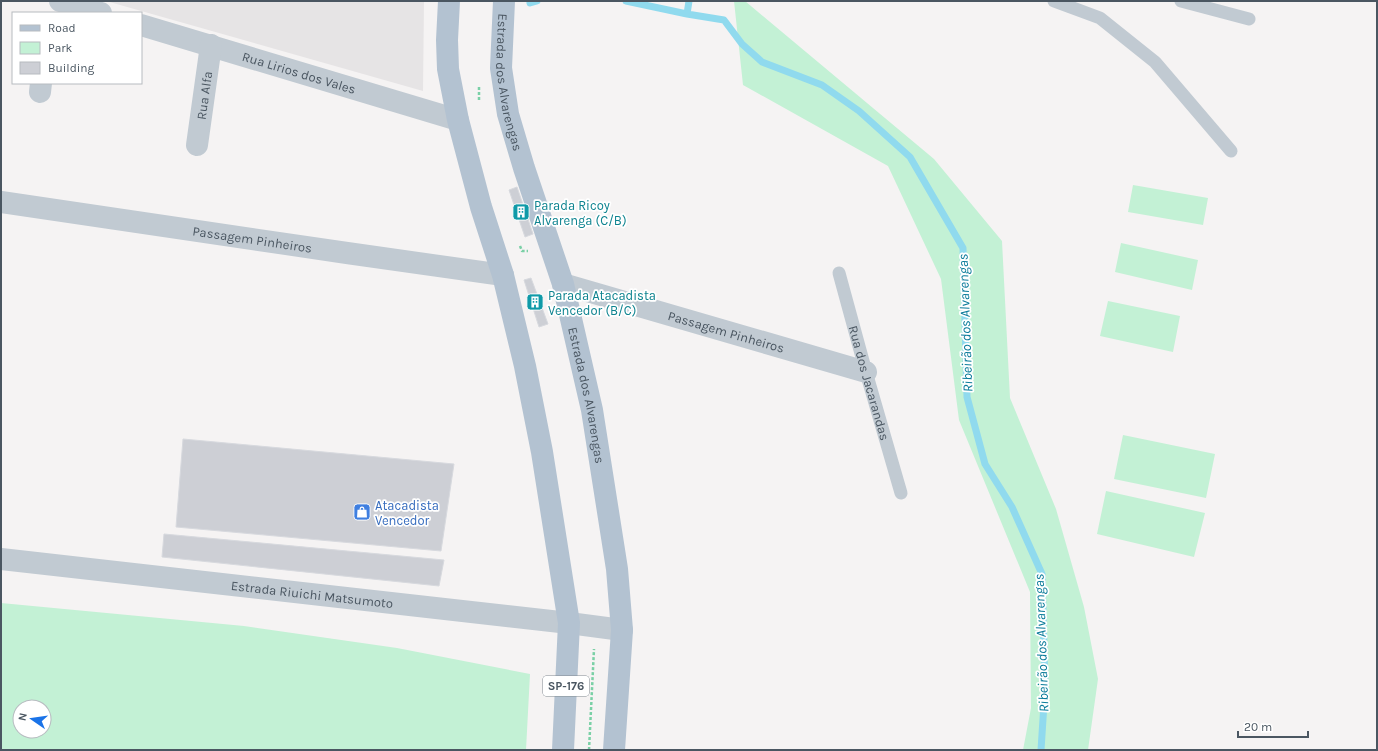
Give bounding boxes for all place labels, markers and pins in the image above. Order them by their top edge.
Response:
place label: Parada Ricoy Alvarenga (C/B) [534,198,627,228]
building icon: Parada Ricoy Alvarenga (C/B) [511,202,531,222]
place label: Parada Atacadista Vencedor (B/C) [548,288,656,318]
building icon: Parada Atacadista Vencedor (B/C) [525,292,545,312]
place label: Atacadista Vencedor [375,498,439,528]
shop icon: Atacadista Vencedor [352,502,372,522]

